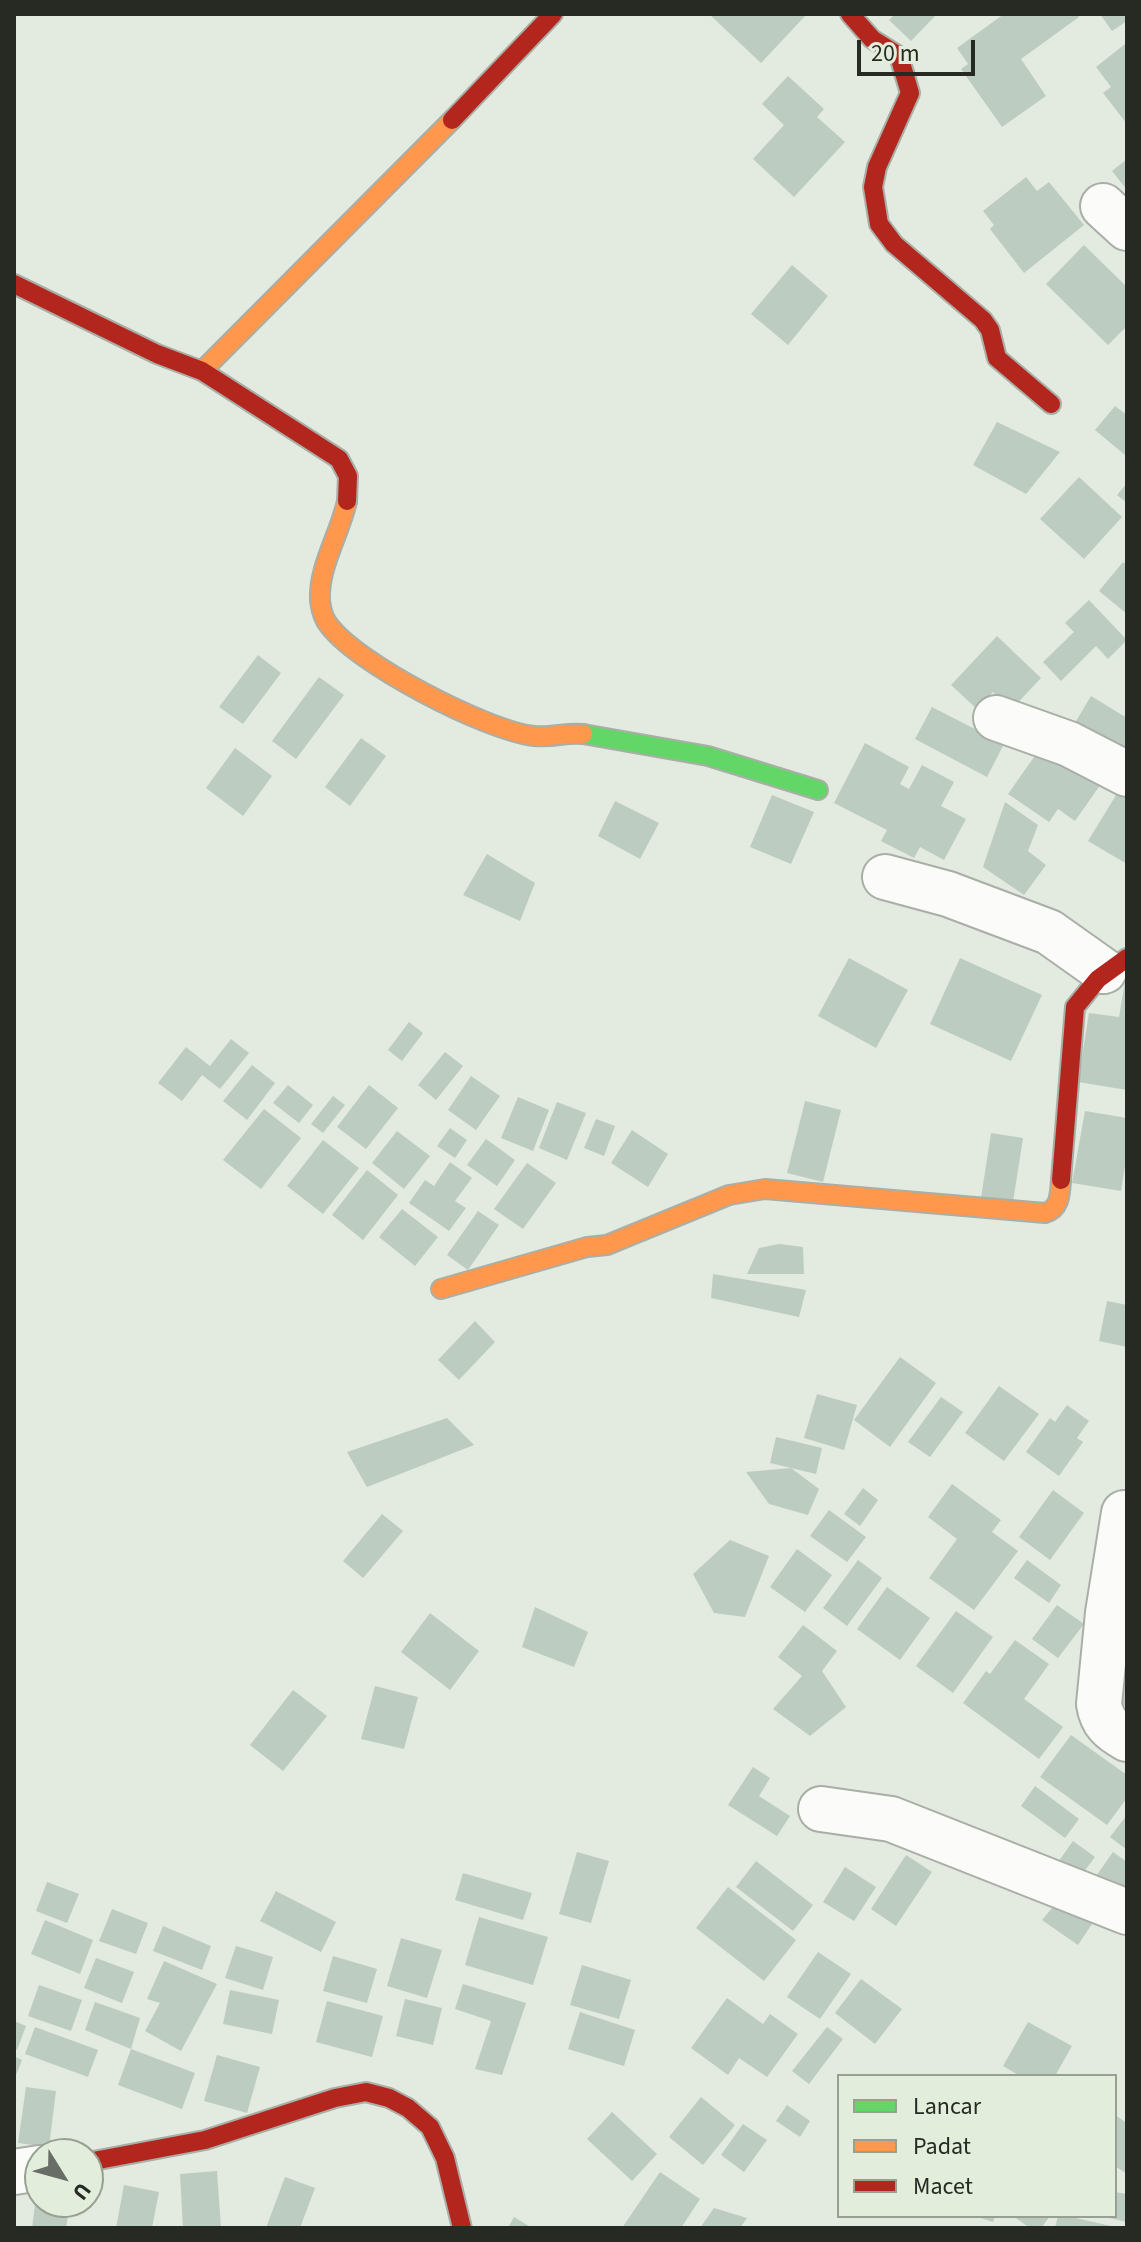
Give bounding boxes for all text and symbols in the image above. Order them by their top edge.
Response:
scale bar [861,24,979,74]
text: 20 m [871,36,920,71]
legend [837,2074,1117,2218]
text: Lancar [913,2089,981,2124]
text: Padat [913,2129,971,2164]
north arrow [24,2138,104,2218]
text: Macet [913,2169,973,2204]
text: U [64,2176,99,2207]

